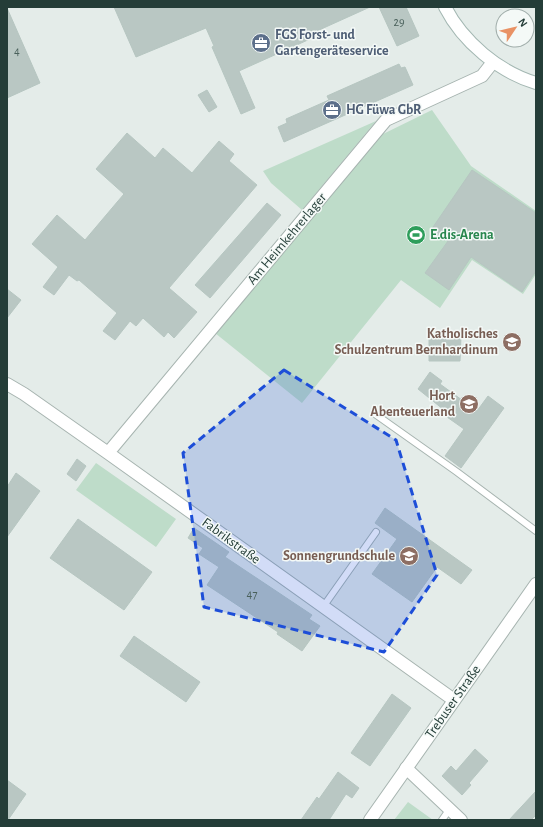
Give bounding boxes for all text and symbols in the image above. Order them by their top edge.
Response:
north arrow [495,8,535,48]
house number: 29 [393,16,405,28]
text: N [516,16,529,29]
place label: FGS Forst- und Gartengeräteservice [275,28,389,58]
office icon: FGS Forst- und Gartengeräteservice [250,32,272,54]
house number: 4 [14,45,20,57]
office icon: HG Füwa GbR [321,99,343,121]
place label: HG Füwa GbR [346,103,421,117]
street label: Am Heimkehrerlager [245,190,330,287]
sports icon: E.dis-Arena [405,224,427,246]
place label: E.dis-Arena [430,228,494,242]
place label: Katholisches Schulzentrum Bernhardinum [334,327,498,357]
school or university icon: Katholisches Schulzentrum Bernhardinum [501,331,523,353]
place label: Hort Abenteuerland [370,389,456,419]
school or university icon: Hort Abenteuerland [458,393,480,415]
street label: Fabrikstraße [199,515,263,567]
school or university icon: Sonnengrundschule [398,545,420,567]
place label: Sonnengrundschule [283,549,395,563]
house number: 47 [247,588,257,600]
street label: Trebuser Straße [423,663,483,741]

